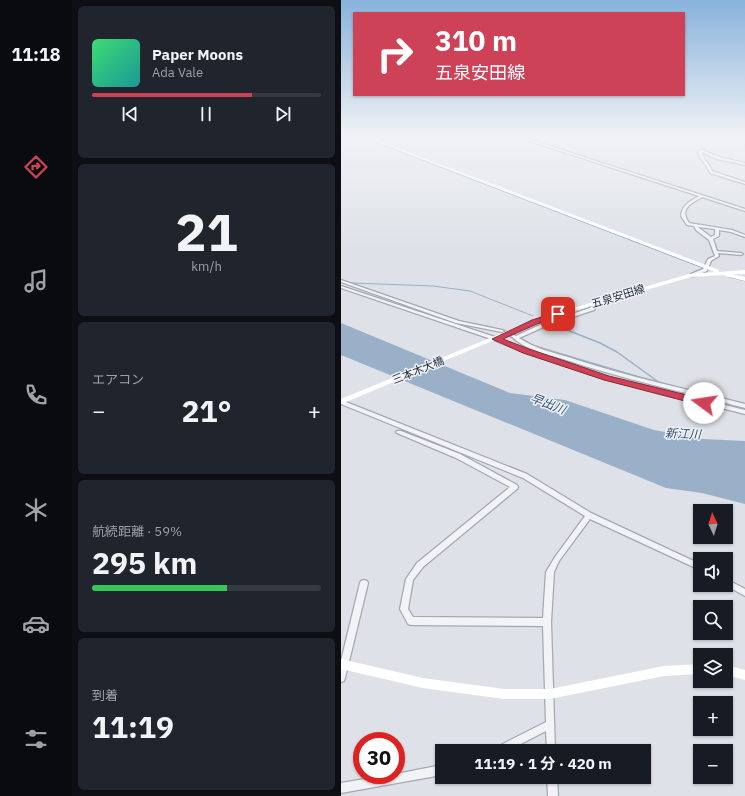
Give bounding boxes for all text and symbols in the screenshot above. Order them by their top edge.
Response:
text: 310 m [435,22,517,59]
icon: right [369,28,421,80]
text: 11:18 [11,43,61,66]
text: Paper Moons [152,45,243,64]
text: 五泉安田線 [435,61,525,84]
text: Ada Vale [152,64,203,81]
icon: previous [119,103,141,125]
icon: pause [195,103,217,125]
icon: next [272,103,294,125]
icon: directions [22,153,50,181]
text: 21 [175,198,238,265]
text: km/h [191,258,222,275]
icon: music [22,267,50,295]
street label: 五泉安田線 [590,281,646,311]
pin [541,297,575,331]
icon: arrive [547,303,569,325]
street label: 三本木大橋 [390,353,446,387]
text: エアコン [92,371,144,388]
icon: phone [22,381,50,409]
position arrow [683,382,725,424]
water label: 早出川 [529,390,570,418]
text: 21° [181,391,232,430]
text: − [92,396,105,425]
text: + [308,396,321,425]
water label: 新江川 [665,425,703,442]
icon: climate [22,496,50,524]
north arrow [693,504,733,544]
map controls [693,504,733,784]
text: 航続距離 · 59% [92,523,182,540]
text: 295 km [92,543,197,582]
button: sound [693,552,733,592]
button: search [693,600,733,640]
icon: car [22,610,50,638]
button: layers [693,648,733,688]
text: 到着 [92,687,118,704]
button: + [693,696,733,736]
text: 11:19 [92,707,174,746]
icon: filters [22,725,50,753]
speed limit sign: 30 [353,732,405,784]
button: − [693,744,733,784]
text: 11:19 · 1 分 · 420 m [474,754,612,773]

